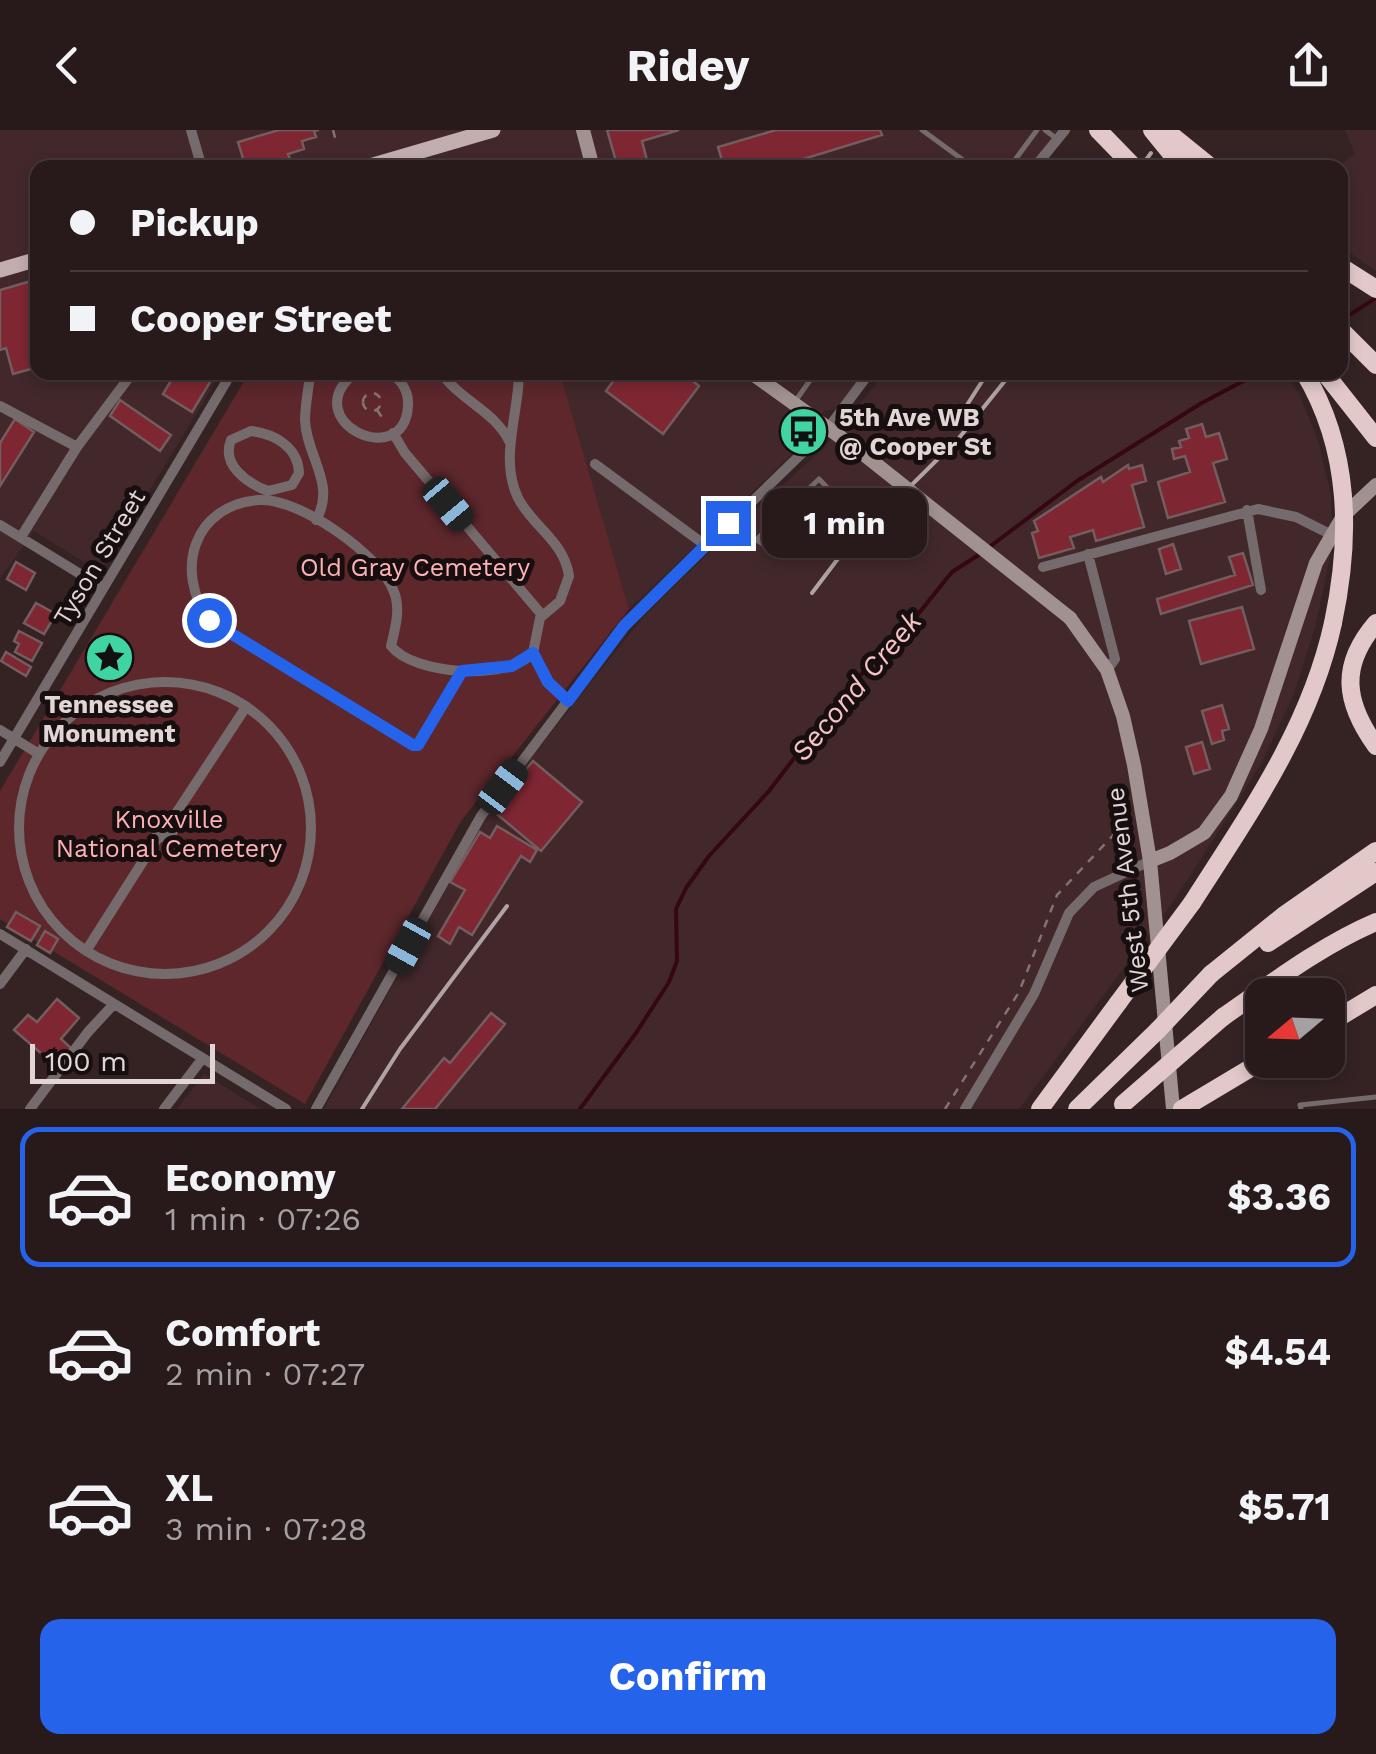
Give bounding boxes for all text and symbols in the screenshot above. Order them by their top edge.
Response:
icon: back [40,38,95,93]
icon: share [1281,38,1336,93]
text: Ridey [627,39,749,92]
text: Pickup [130,201,259,245]
text: Cooper Street [130,297,391,341]
place label: 5th Ave WB @ Cooper St [839,403,991,461]
bus stop icon: 5th Ave WB @ Cooper St [778,405,830,457]
car [417,471,479,537]
street label: Tyson Street [48,484,152,630]
callout: 1 min [763,488,928,558]
route end [706,501,751,546]
text: 1 min [803,504,886,542]
park label: Old Gray Cemetery [300,553,530,582]
route start [187,598,232,643]
water label: Second Creek [784,604,929,768]
place icon: Tennessee Monument [83,632,135,684]
place label: Tennessee Monument [43,690,176,748]
car [473,754,533,820]
street label: West 5th Avenue [1101,786,1154,994]
park label: Knoxville National Cemetery [56,805,282,863]
car [380,912,436,980]
north arrow [1245,978,1345,1078]
map controls [1245,978,1345,1078]
scale bar [30,1039,215,1084]
text: 100 m [45,1045,127,1078]
icon: car [45,1152,135,1242]
text: Economy [165,1156,336,1200]
text: $3.36 [1227,1175,1331,1219]
text: 1 min · 07:26 [165,1200,361,1238]
icon: car [45,1307,135,1397]
text: Comfort [165,1311,320,1355]
text: $4.54 [1225,1330,1331,1374]
text: 2 min · 07:27 [165,1355,365,1393]
icon: car [45,1462,135,1552]
text: XL [165,1466,213,1510]
text: $5.71 [1238,1485,1331,1529]
text: 3 min · 07:28 [165,1510,368,1548]
button: Confirm [40,1619,1336,1734]

